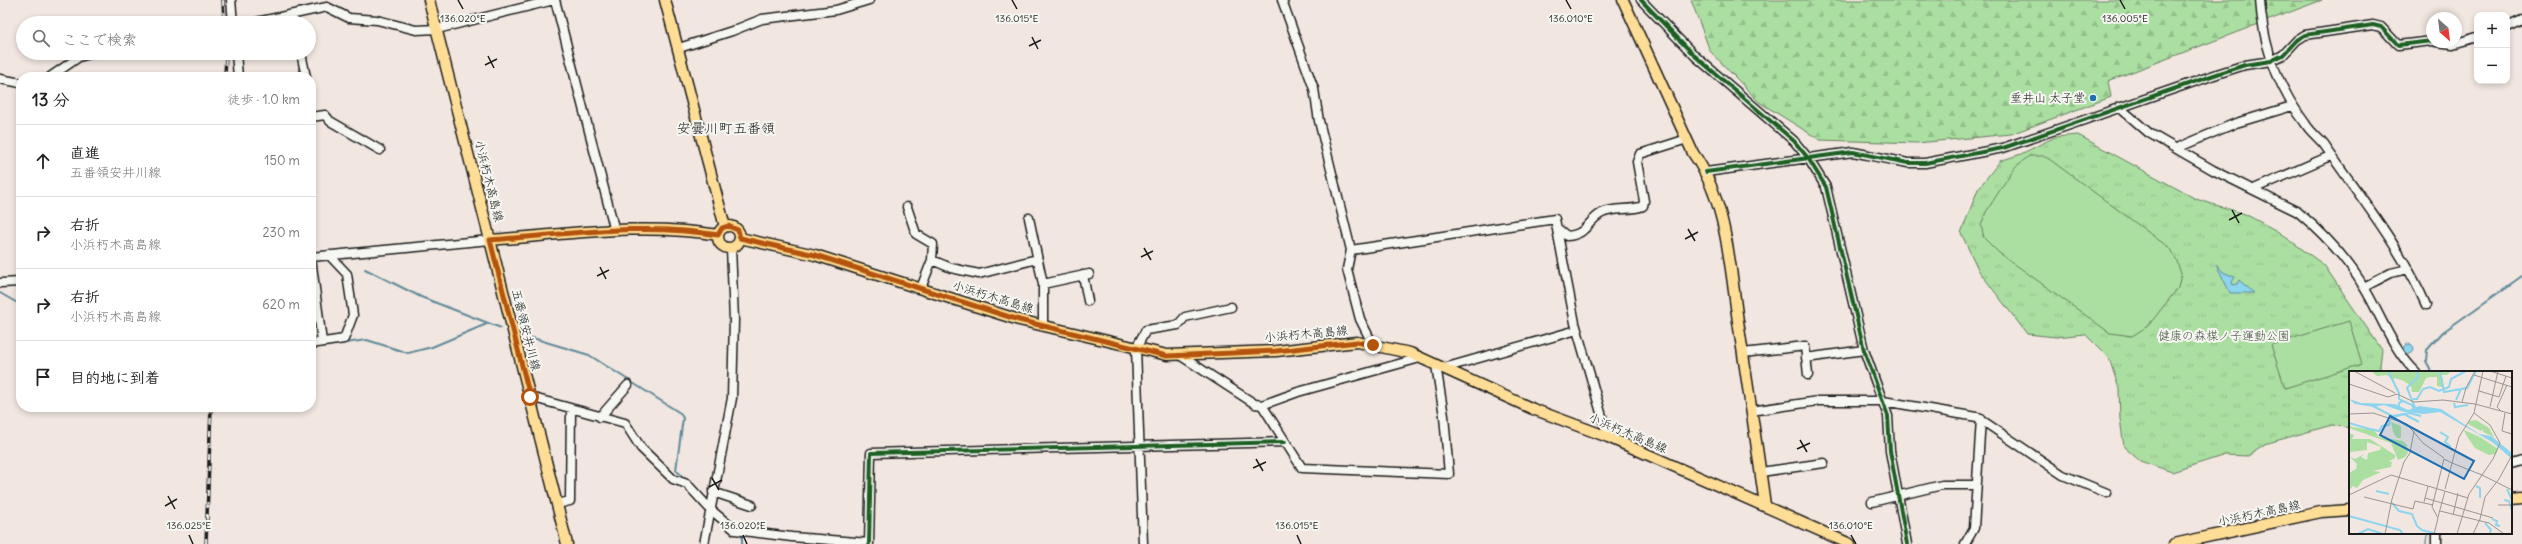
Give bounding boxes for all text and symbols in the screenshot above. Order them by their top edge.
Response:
text: 136.020°E [440,12,486,25]
text: 136.015°E [995,12,1039,25]
text: 136.010°E [1549,12,1593,25]
text: 136.005°E [2102,12,2148,25]
north arrow [2426,12,2462,48]
map controls [2474,12,2510,84]
button: + [2474,12,2510,48]
search box [16,16,316,60]
icon: search [30,27,52,49]
text: ここで検索 [62,30,137,49]
button: − [2474,48,2510,84]
text: 13 分 [32,89,69,111]
place label: 垂井山 太子堂 [2010,90,2085,105]
text: 徒歩 · 1.0 km [227,91,300,108]
marker: 垂井山 太子堂 [2088,93,2098,103]
district label: 安曇川町五番領 [677,119,775,137]
street label: 小浜朽木高島線 [472,138,507,223]
text: 直進 [70,143,100,162]
icon: ahead [32,150,54,172]
text: 150 m [264,152,300,169]
text: 五番領安井川線 [70,164,161,181]
text: 右折 [70,215,100,234]
icon: right [32,222,54,244]
text: 230 m [262,224,300,241]
text: 小浜朽木高島線 [70,236,161,253]
street label: 小浜朽木高島線 [951,277,1036,316]
text: 右折 [70,287,100,306]
street label: 五番領安井川線 [509,287,544,372]
icon: right [32,294,54,316]
text: 620 m [262,296,300,313]
text: 小浜朽木高島線 [70,308,161,325]
street label: 小浜朽木高島線 [1263,322,1348,345]
park label: 健康の森楳ノ子運動公園 [2158,328,2290,343]
route end [1364,336,1382,354]
icon: arrive [32,366,54,388]
text: 目的地に到着 [70,368,160,387]
inset map [2349,371,2512,534]
route start [521,388,539,406]
street label: 小浜朽木高島線 [1587,409,1670,456]
street label: 小浜朽木高島線 [2216,496,2302,529]
text: 136.025°E [167,519,211,532]
text: 136.020°E [720,519,766,532]
text: 136.015°E [1275,519,1319,532]
text: 136.010°E [1829,519,1873,532]

